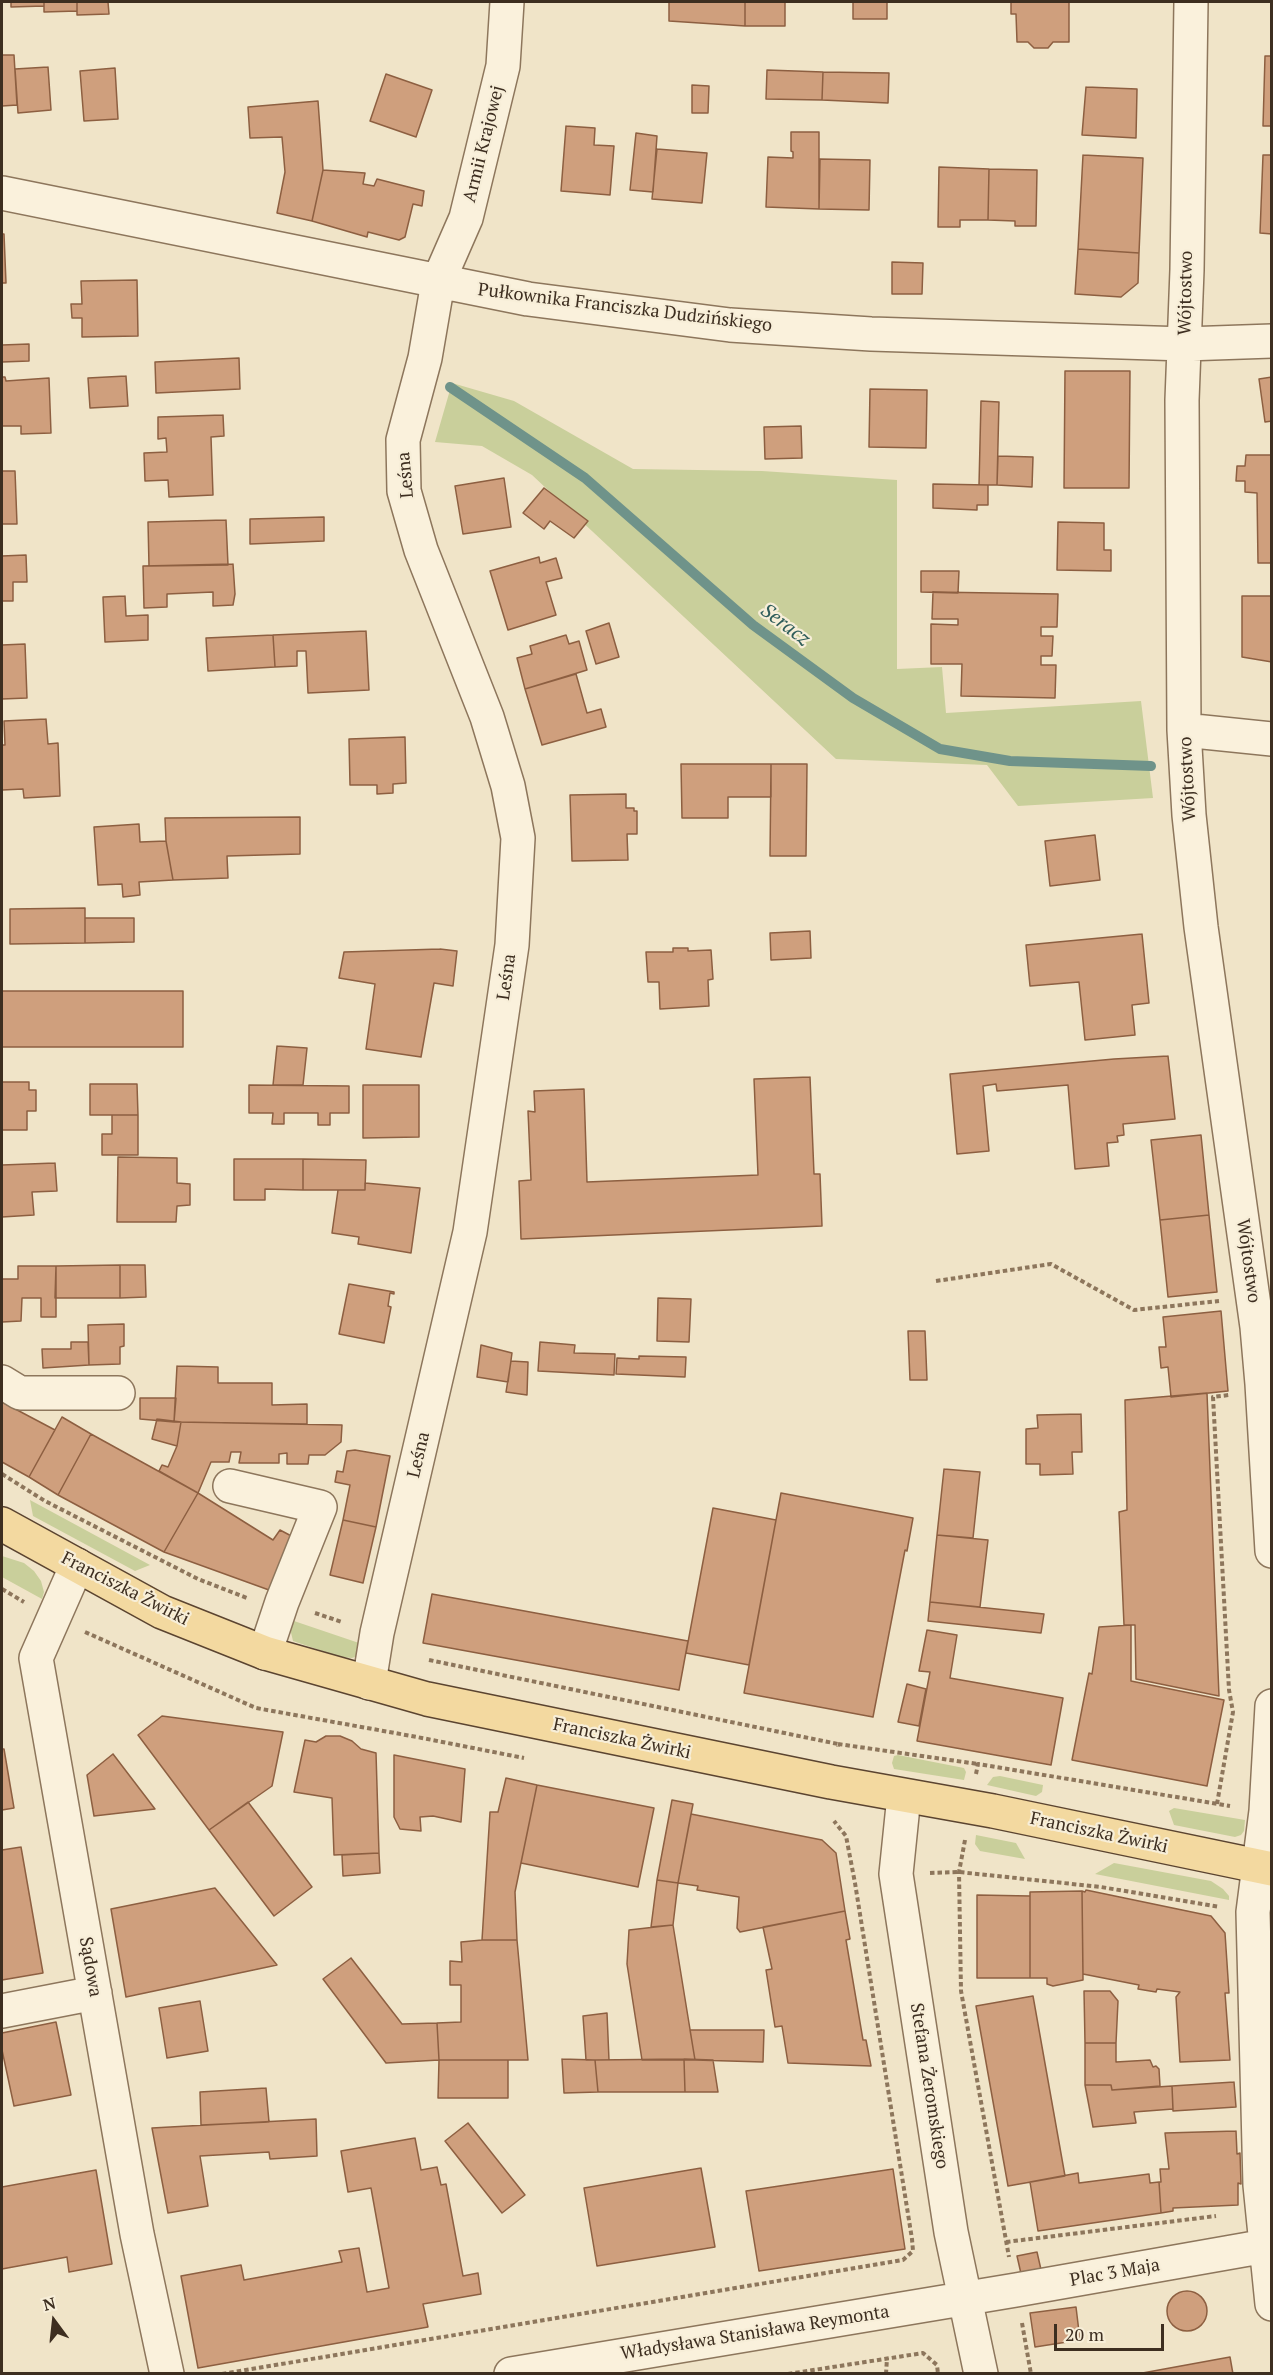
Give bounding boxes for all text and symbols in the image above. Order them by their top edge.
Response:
street label: Armii Krajowej [459,83,509,205]
street label: Wójtostwo [1174,250,1198,336]
street label: Pułkownika Franciszka Dudzińskiego [477,279,773,337]
street label: Leśna [393,451,419,499]
water label: Seracz [756,599,814,651]
street label: Wójtostwo [1175,736,1201,822]
street label: Leśna [493,952,521,1002]
street label: Wójtostwo [1231,1218,1265,1304]
street label: Leśna [403,1430,435,1480]
street label: Franciszka Żwirki [58,1548,192,1630]
street label: Franciszka Żwirki [551,1714,693,1764]
street label: Franciszka Żwirki [1028,1808,1170,1858]
street label: Sądowa [74,1935,106,1999]
street label: Stefana Żeromskiego [905,2001,953,2171]
street label: Plac 3 Maja [1068,2254,1162,2292]
north arrow [24,2291,84,2351]
text: N [41,2291,58,2316]
street label: Władysława Stanisława Reymonta [619,2301,891,2365]
scale bar [1057,2312,1166,2350]
text: 20 m [1065,2322,1104,2346]

